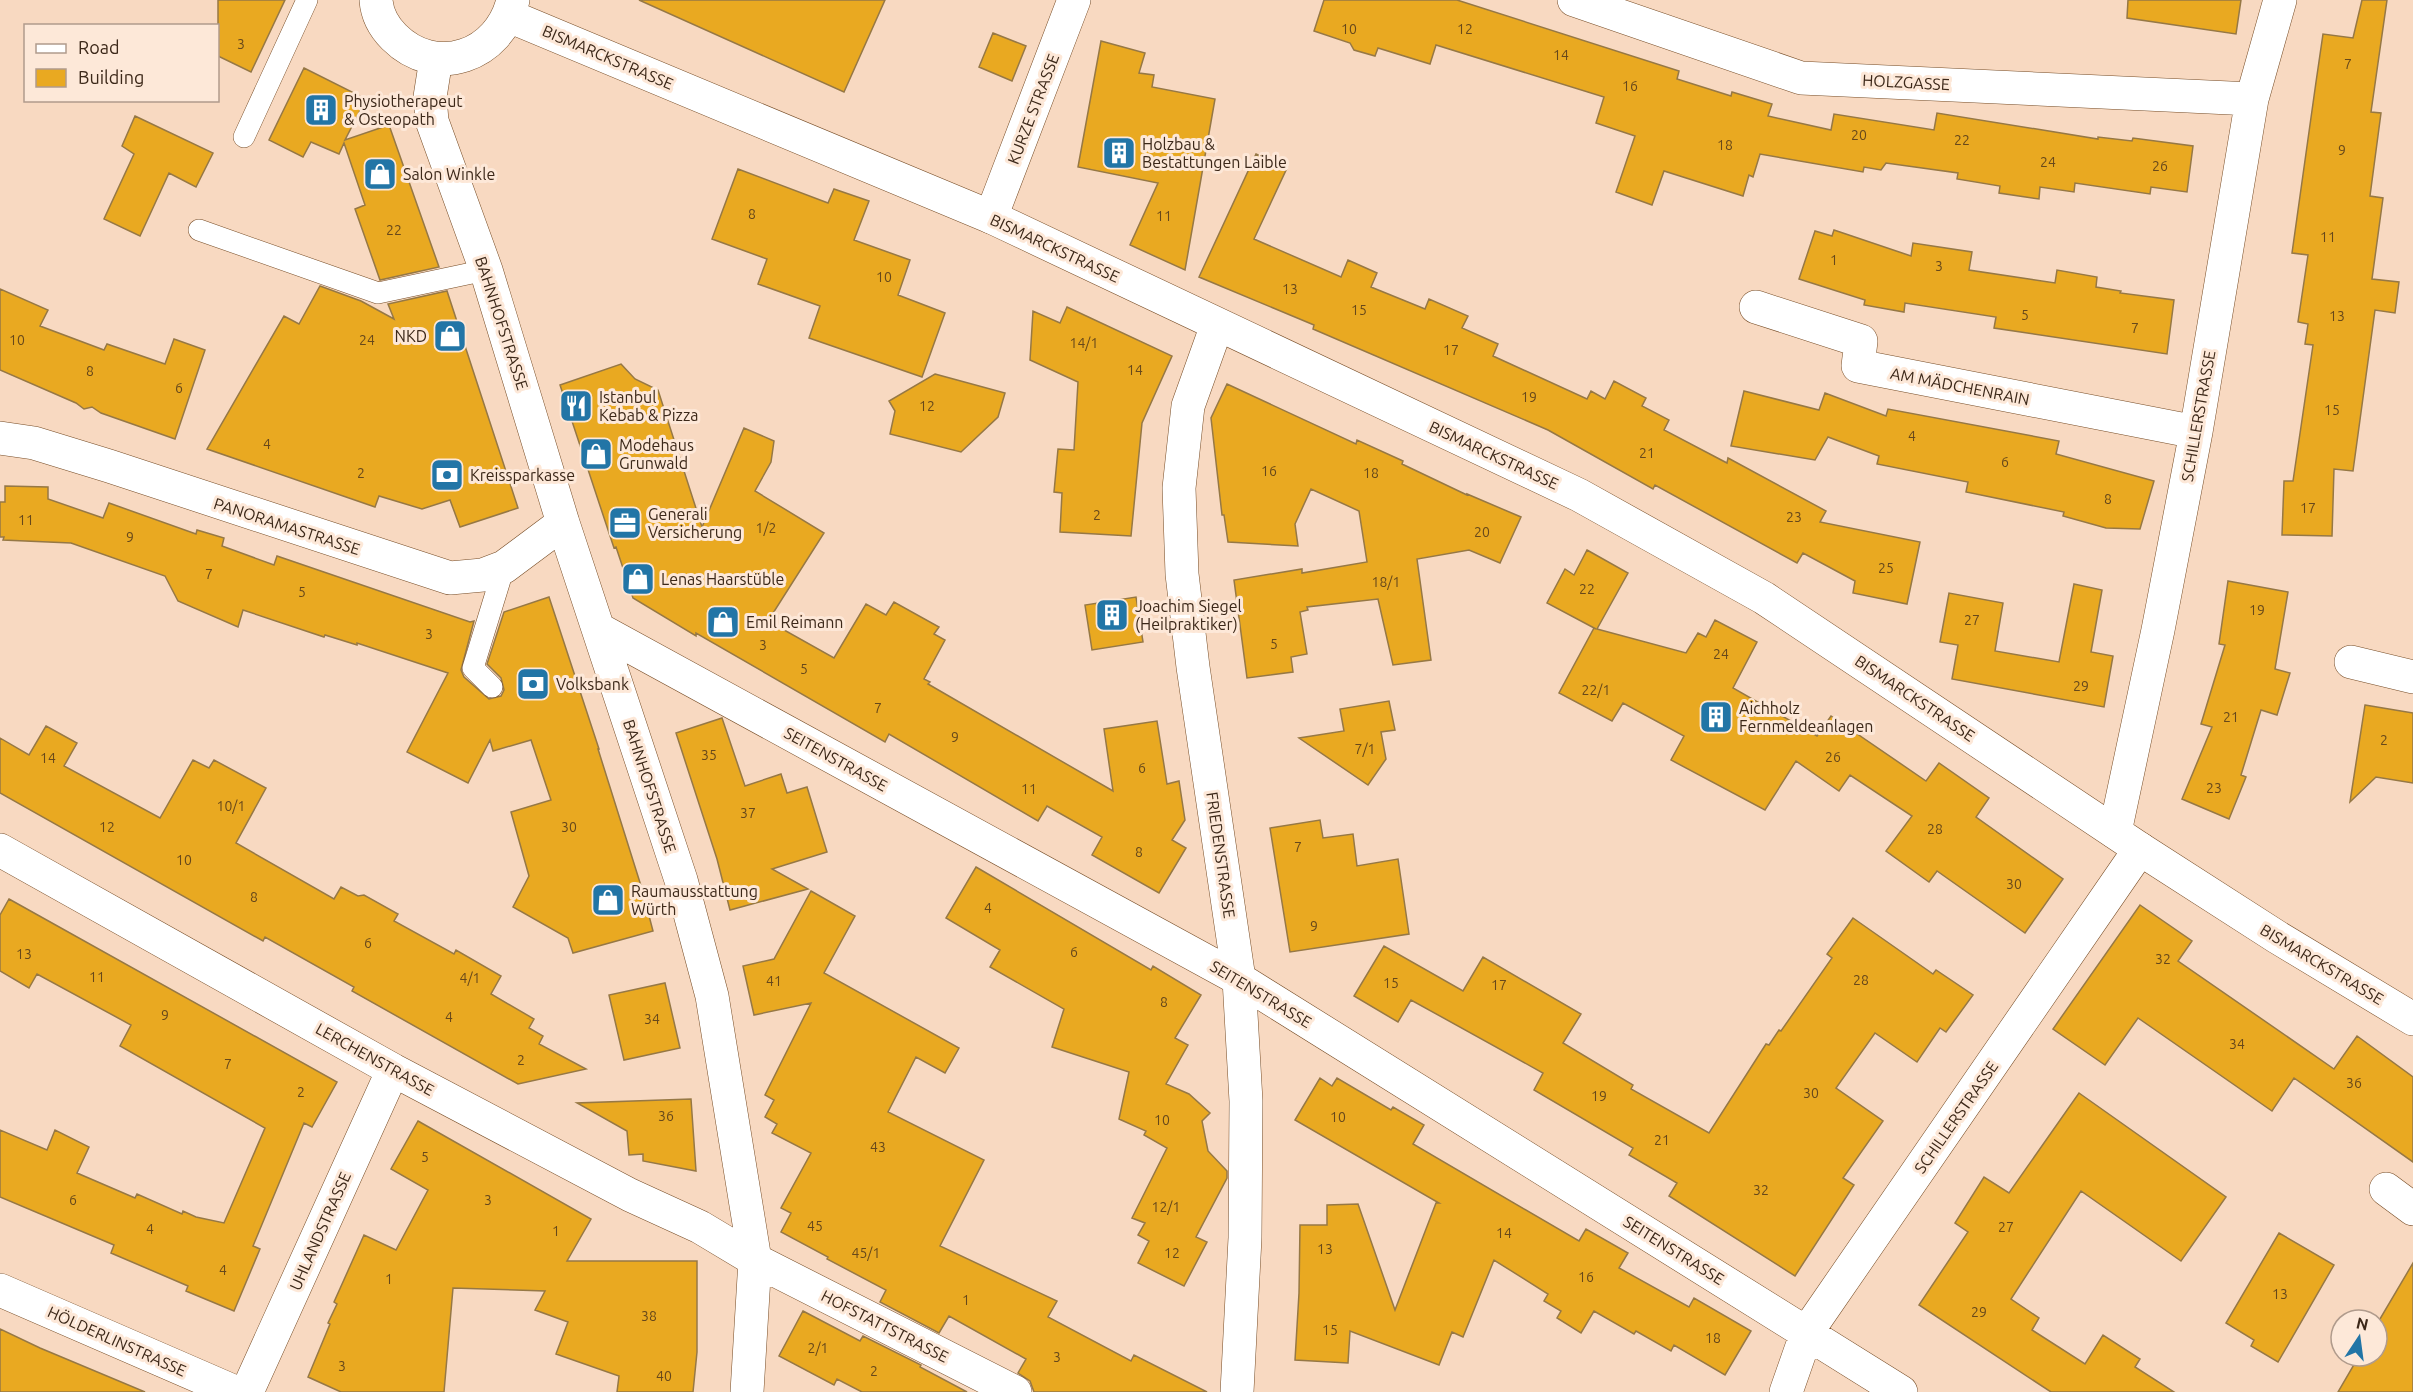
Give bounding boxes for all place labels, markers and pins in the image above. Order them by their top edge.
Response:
building icon: Physiotherapeut & Osteopath [303,92,339,128]
place label: Physiotherapeut & Osteopath [344,92,463,128]
building icon: Holzbau & Bestattungen Laible [1101,135,1137,171]
place label: Holzbau & Bestattungen Laible [1142,135,1287,171]
shop icon: Salon Winkle [362,156,398,192]
place label: Salon Winkle [403,165,495,183]
shop icon: NKD [432,318,468,354]
place label: NKD [395,327,427,345]
restaurant icon: Istanbul Kebab & Pizza [558,388,594,424]
place label: Istanbul Kebab & Pizza [599,388,698,424]
shop icon: Modehaus Grunwald [578,436,614,472]
place label: Modehaus Grunwald [619,436,694,472]
bank icon: Kreissparkasse [429,457,465,493]
place label: Kreissparkasse [470,466,575,484]
office icon: Generali Versicherung [607,505,643,541]
place label: Generali Versicherung [648,505,742,541]
shop icon: Lenas Haarstüble [620,561,656,597]
place label: Lenas Haarstüble [661,570,784,588]
building icon: Joachim Siegel (Heilpraktiker) [1094,597,1130,633]
place label: Joachim Siegel (Heilpraktiker) [1135,597,1242,634]
shop icon: Emil Reimann [705,604,741,640]
place label: Emil Reimann [746,613,844,631]
bank icon: Volksbank [515,666,551,702]
place label: Volksbank [556,675,629,693]
building icon: Aichholz Fernmeldeanlagen [1698,699,1734,735]
place label: Aichholz Fernmeldeanlagen [1739,699,1873,735]
shop icon: Raumausstattung Würth [590,882,626,918]
place label: Raumausstattung Würth [631,882,758,918]

